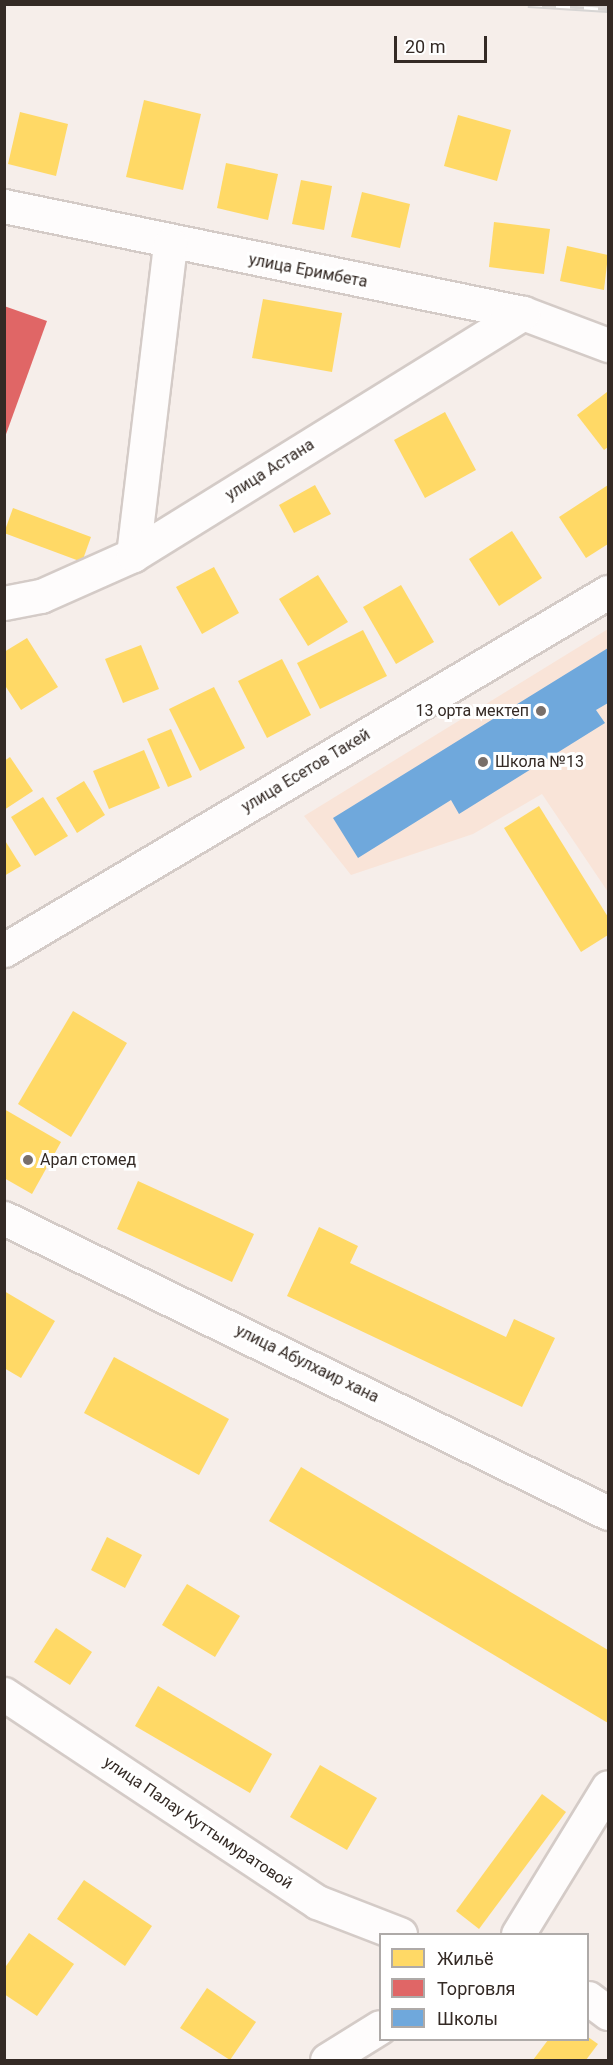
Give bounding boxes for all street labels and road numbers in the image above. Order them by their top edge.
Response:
street label: улица Еримбета [247,250,369,292]
street label: улица Астана [222,435,318,505]
street label: улица Есетов Такей [238,725,374,817]
street label: улица Абулхаир хана [232,1321,382,1407]
street label: улица Палау Куттымуратовой [100,1752,296,1894]

